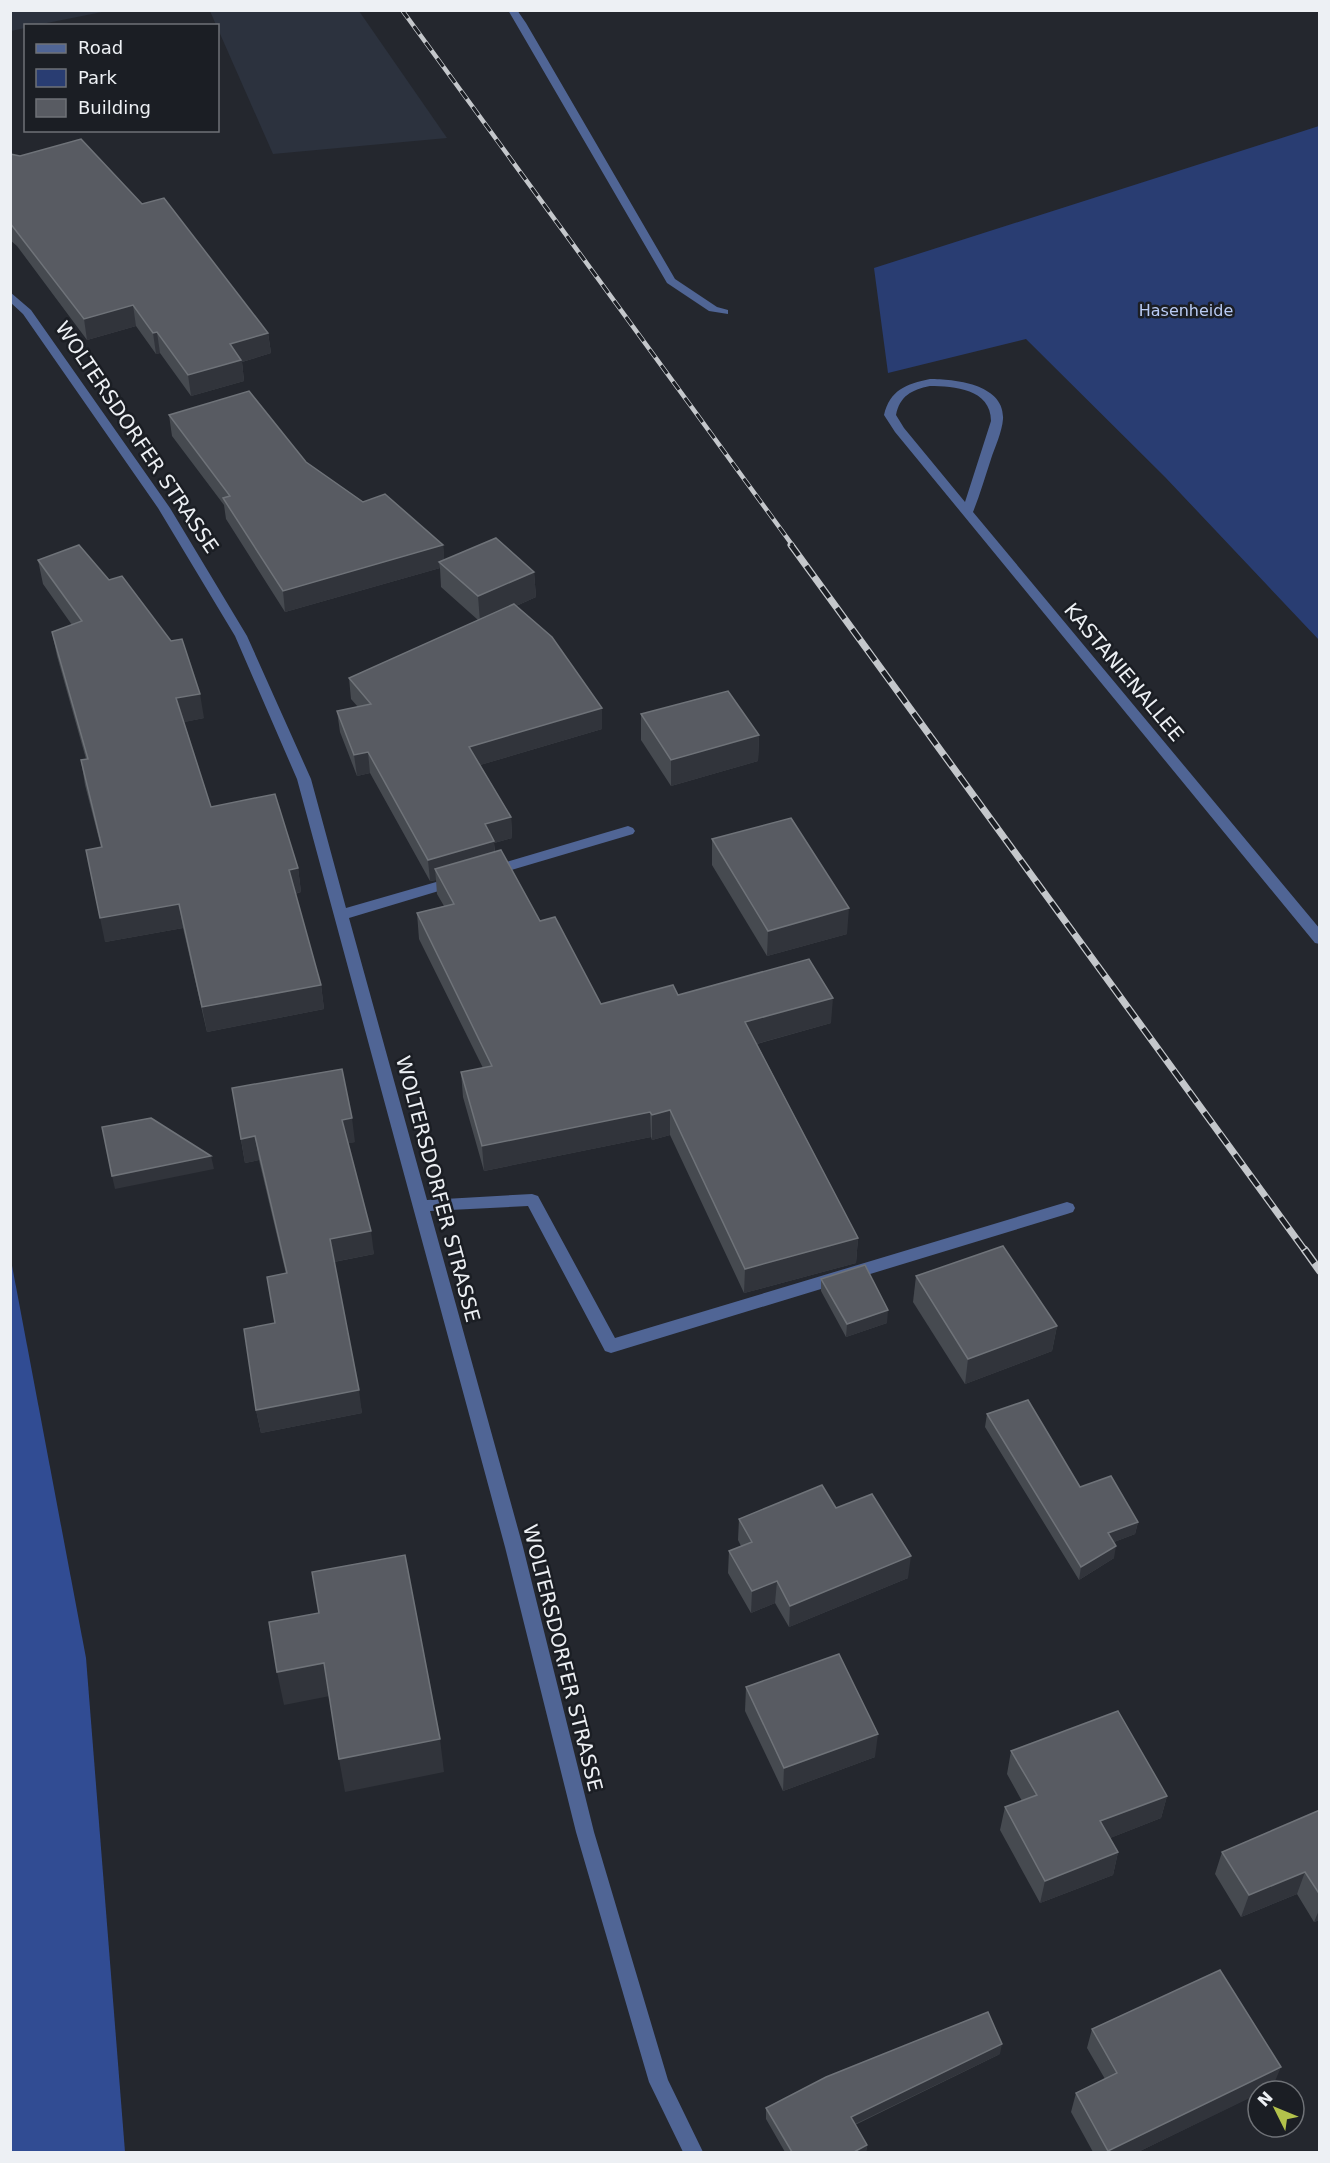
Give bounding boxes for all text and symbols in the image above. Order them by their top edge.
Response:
legend [24,24,219,132]
text: Road [78,37,123,58]
text: Park [78,67,117,88]
text: Building [78,97,151,118]
park label: Hasenheide [1139,301,1233,320]
street label: WOLTERSDORFER STRASSE [50,317,224,557]
street label: KASTANIENALLEE [1059,598,1189,746]
street label: WOLTERSDORFER STRASSE [391,1053,485,1325]
street label: WOLTERSDORFER STRASSE [518,1522,608,1794]
north arrow [1246,2079,1306,2139]
text: N [1254,2088,1277,2110]

